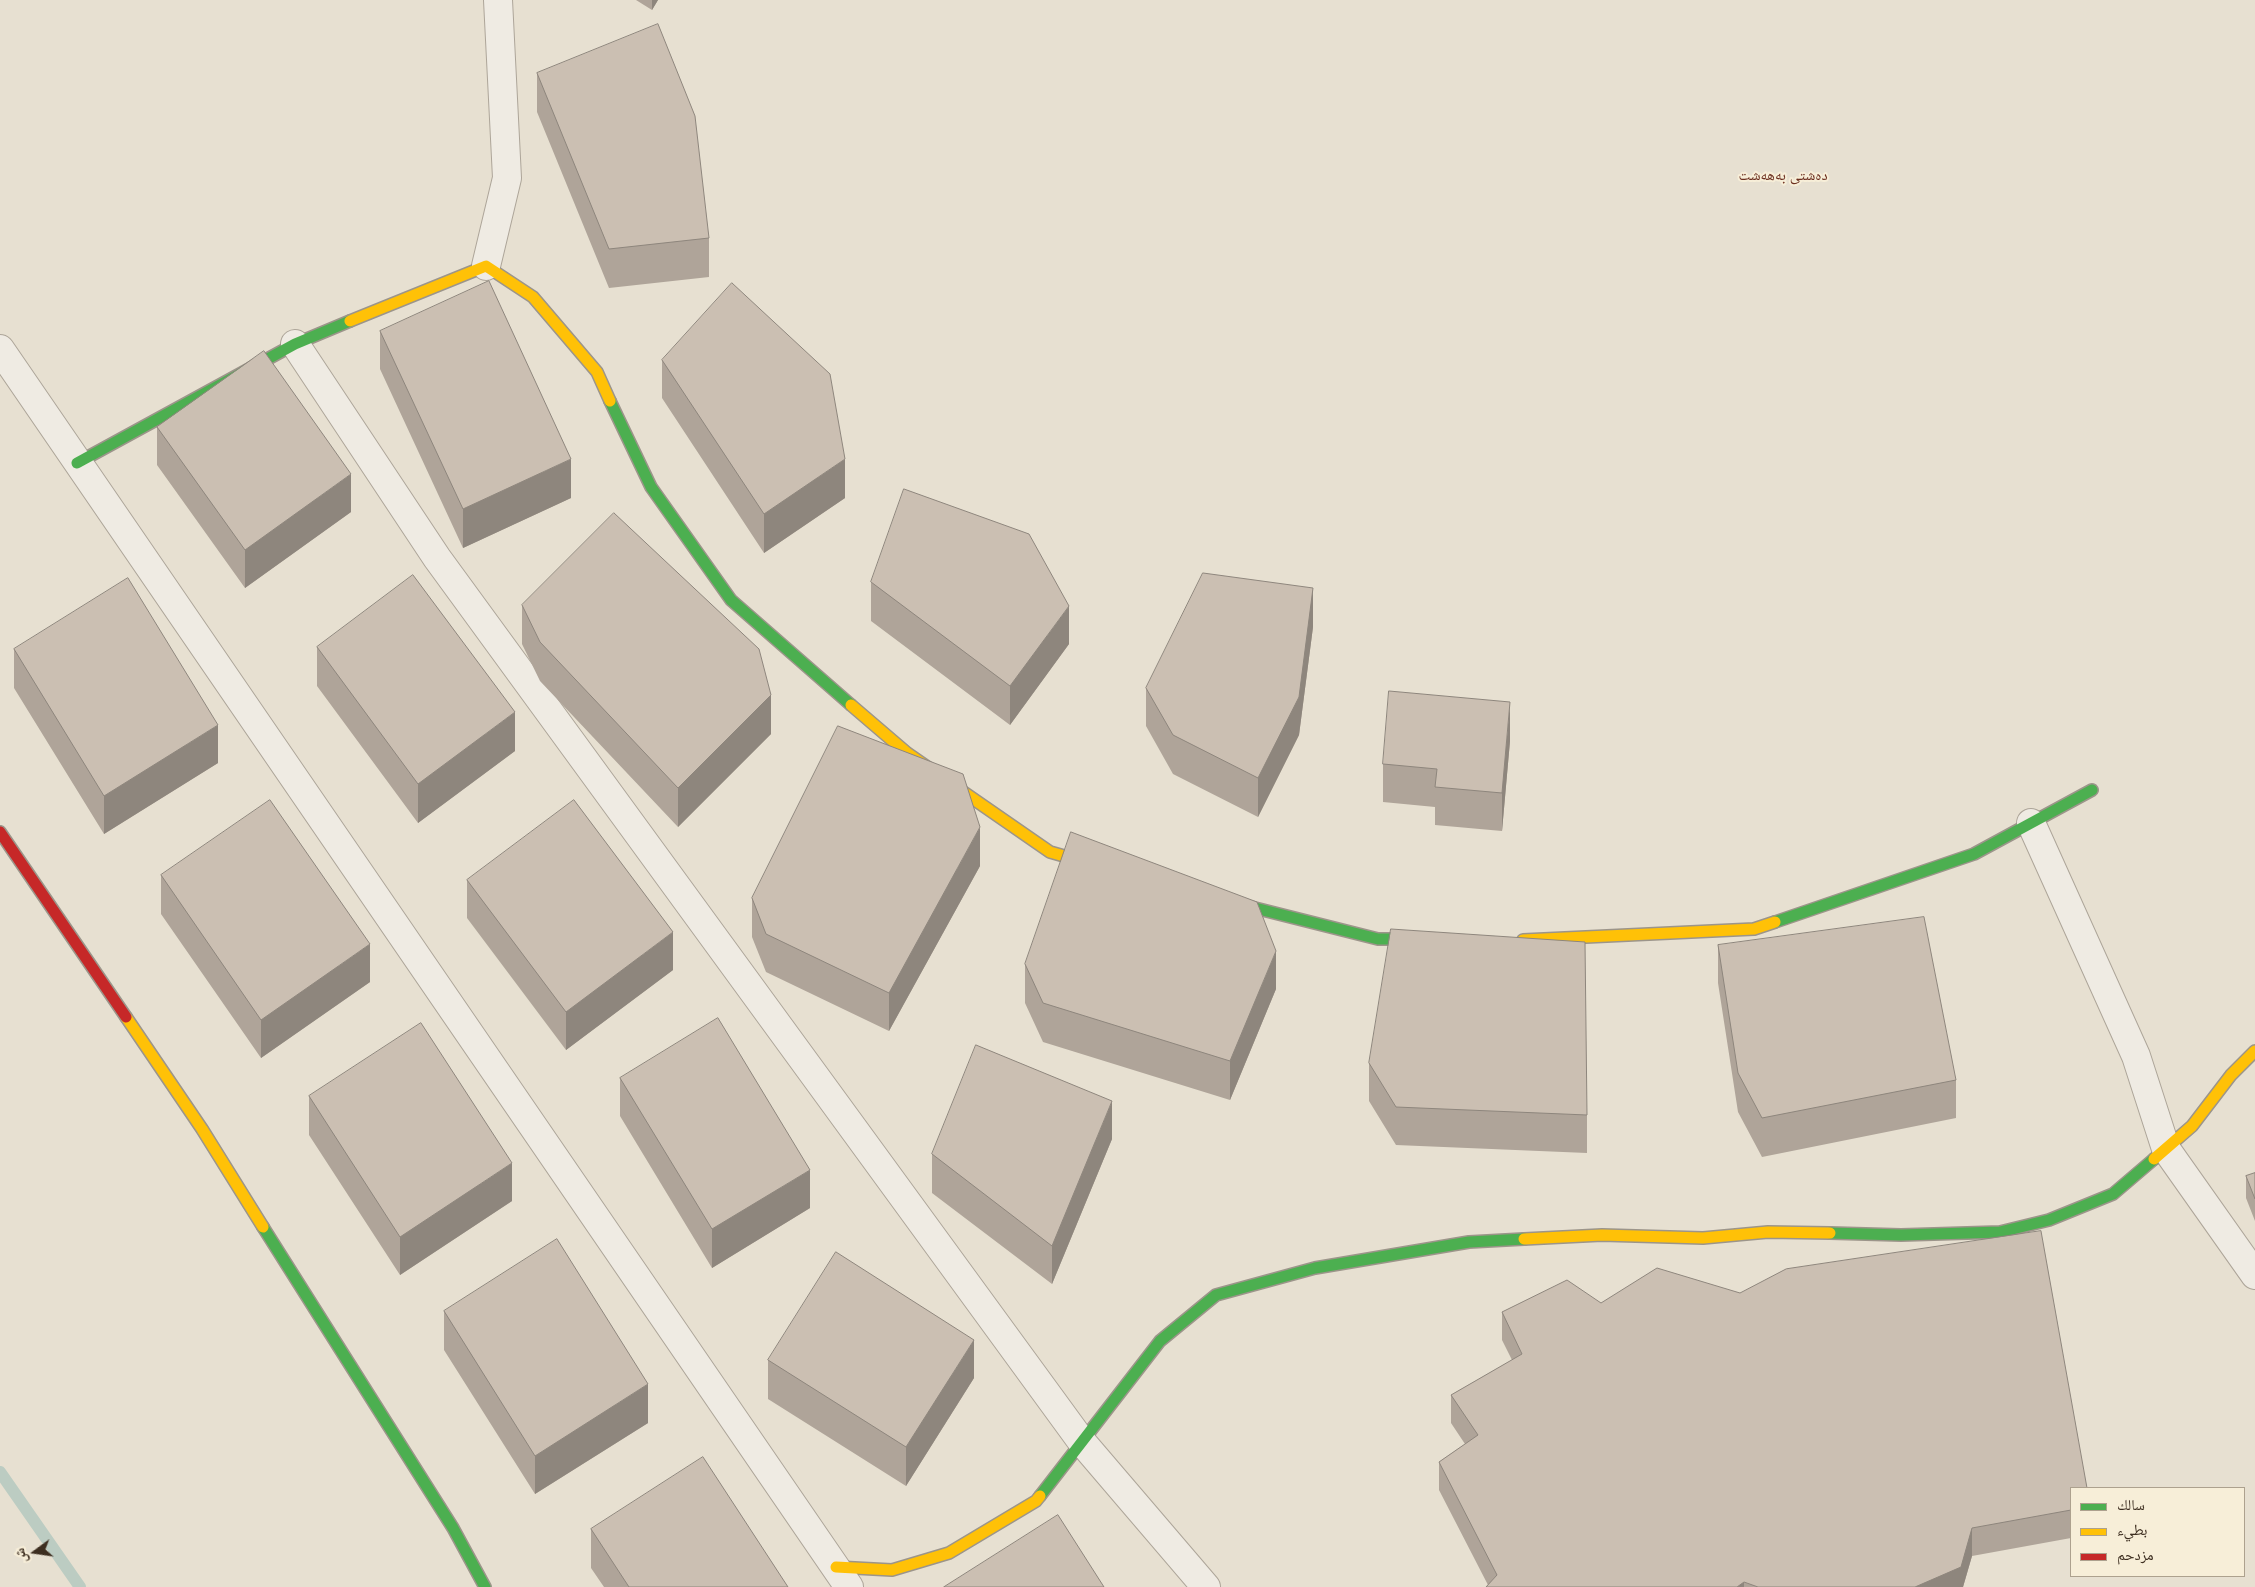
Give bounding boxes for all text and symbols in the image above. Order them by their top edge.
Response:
district label: ده‌شتی به‌هه‌شت [1738,167,1828,185]
legend [2070,1487,2245,1577]
text: سالك [2117,1494,2145,1514]
text: بطيء [2117,1519,2147,1539]
north arrow [10,1527,60,1577]
text: مزدحم [2117,1544,2154,1564]
text: ش [9,1546,31,1565]

